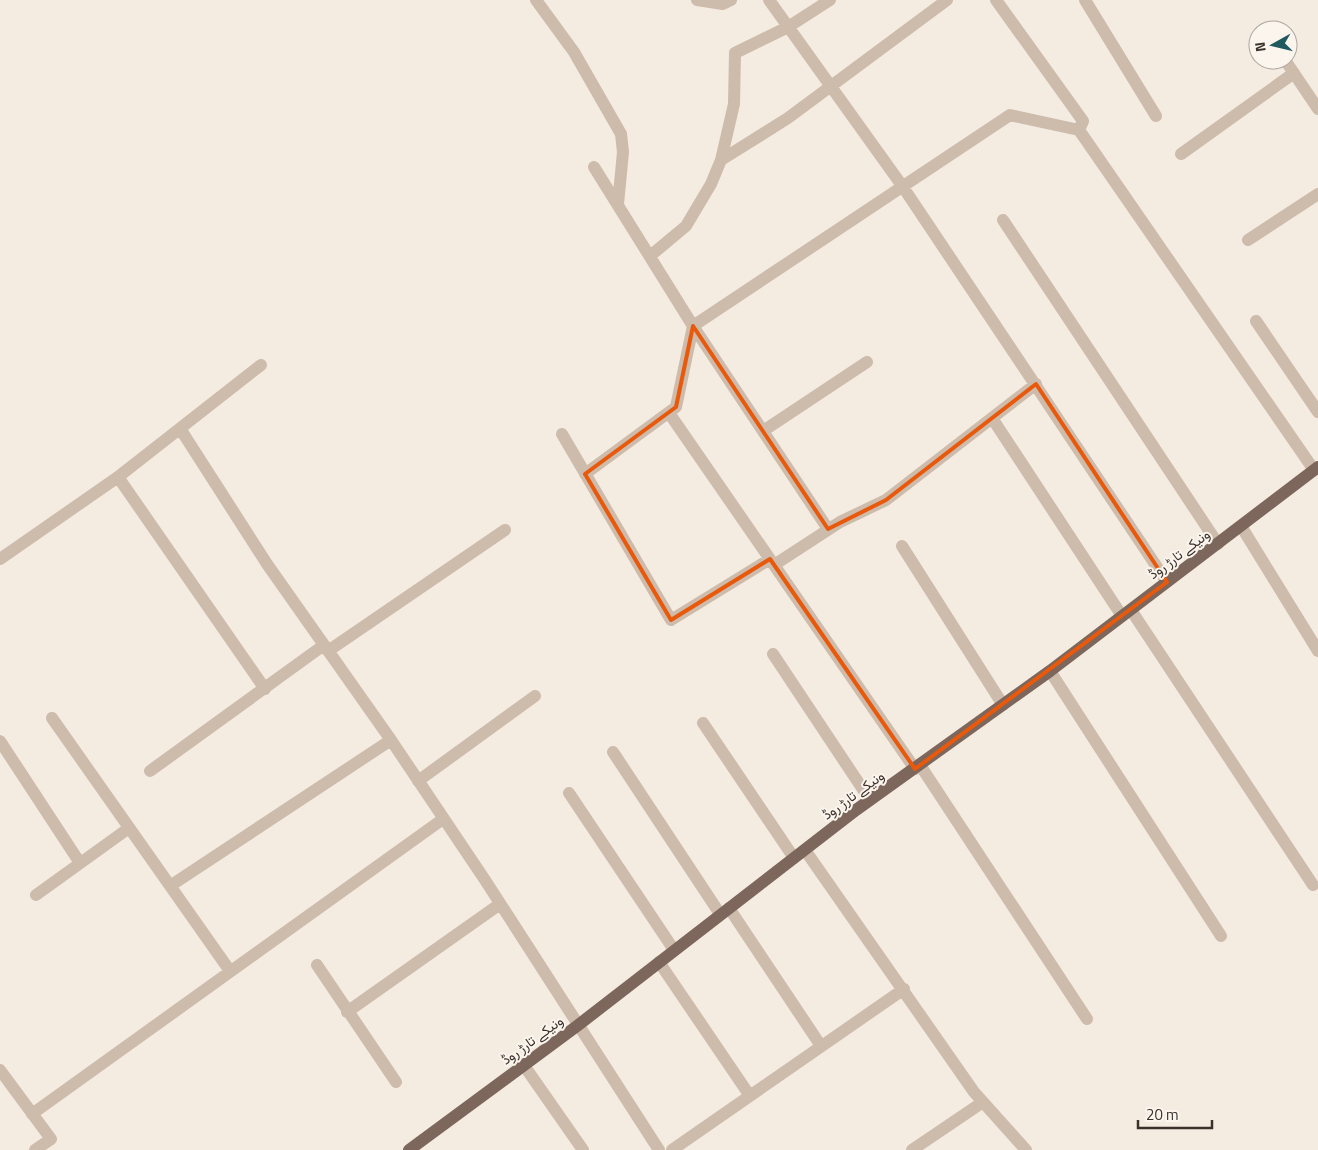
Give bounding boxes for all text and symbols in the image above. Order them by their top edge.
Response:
north arrow [1248,20,1298,70]
text: N [1249,41,1271,53]
street label: ونیکے تارڑ روڈ [1143,523,1214,584]
street label: ونیکے تارڑ روڈ [817,765,888,824]
street label: ونیکے تارڑ روڈ [496,1010,567,1069]
scale bar [1138,1098,1212,1130]
text: 20 m [1146,1103,1179,1126]

